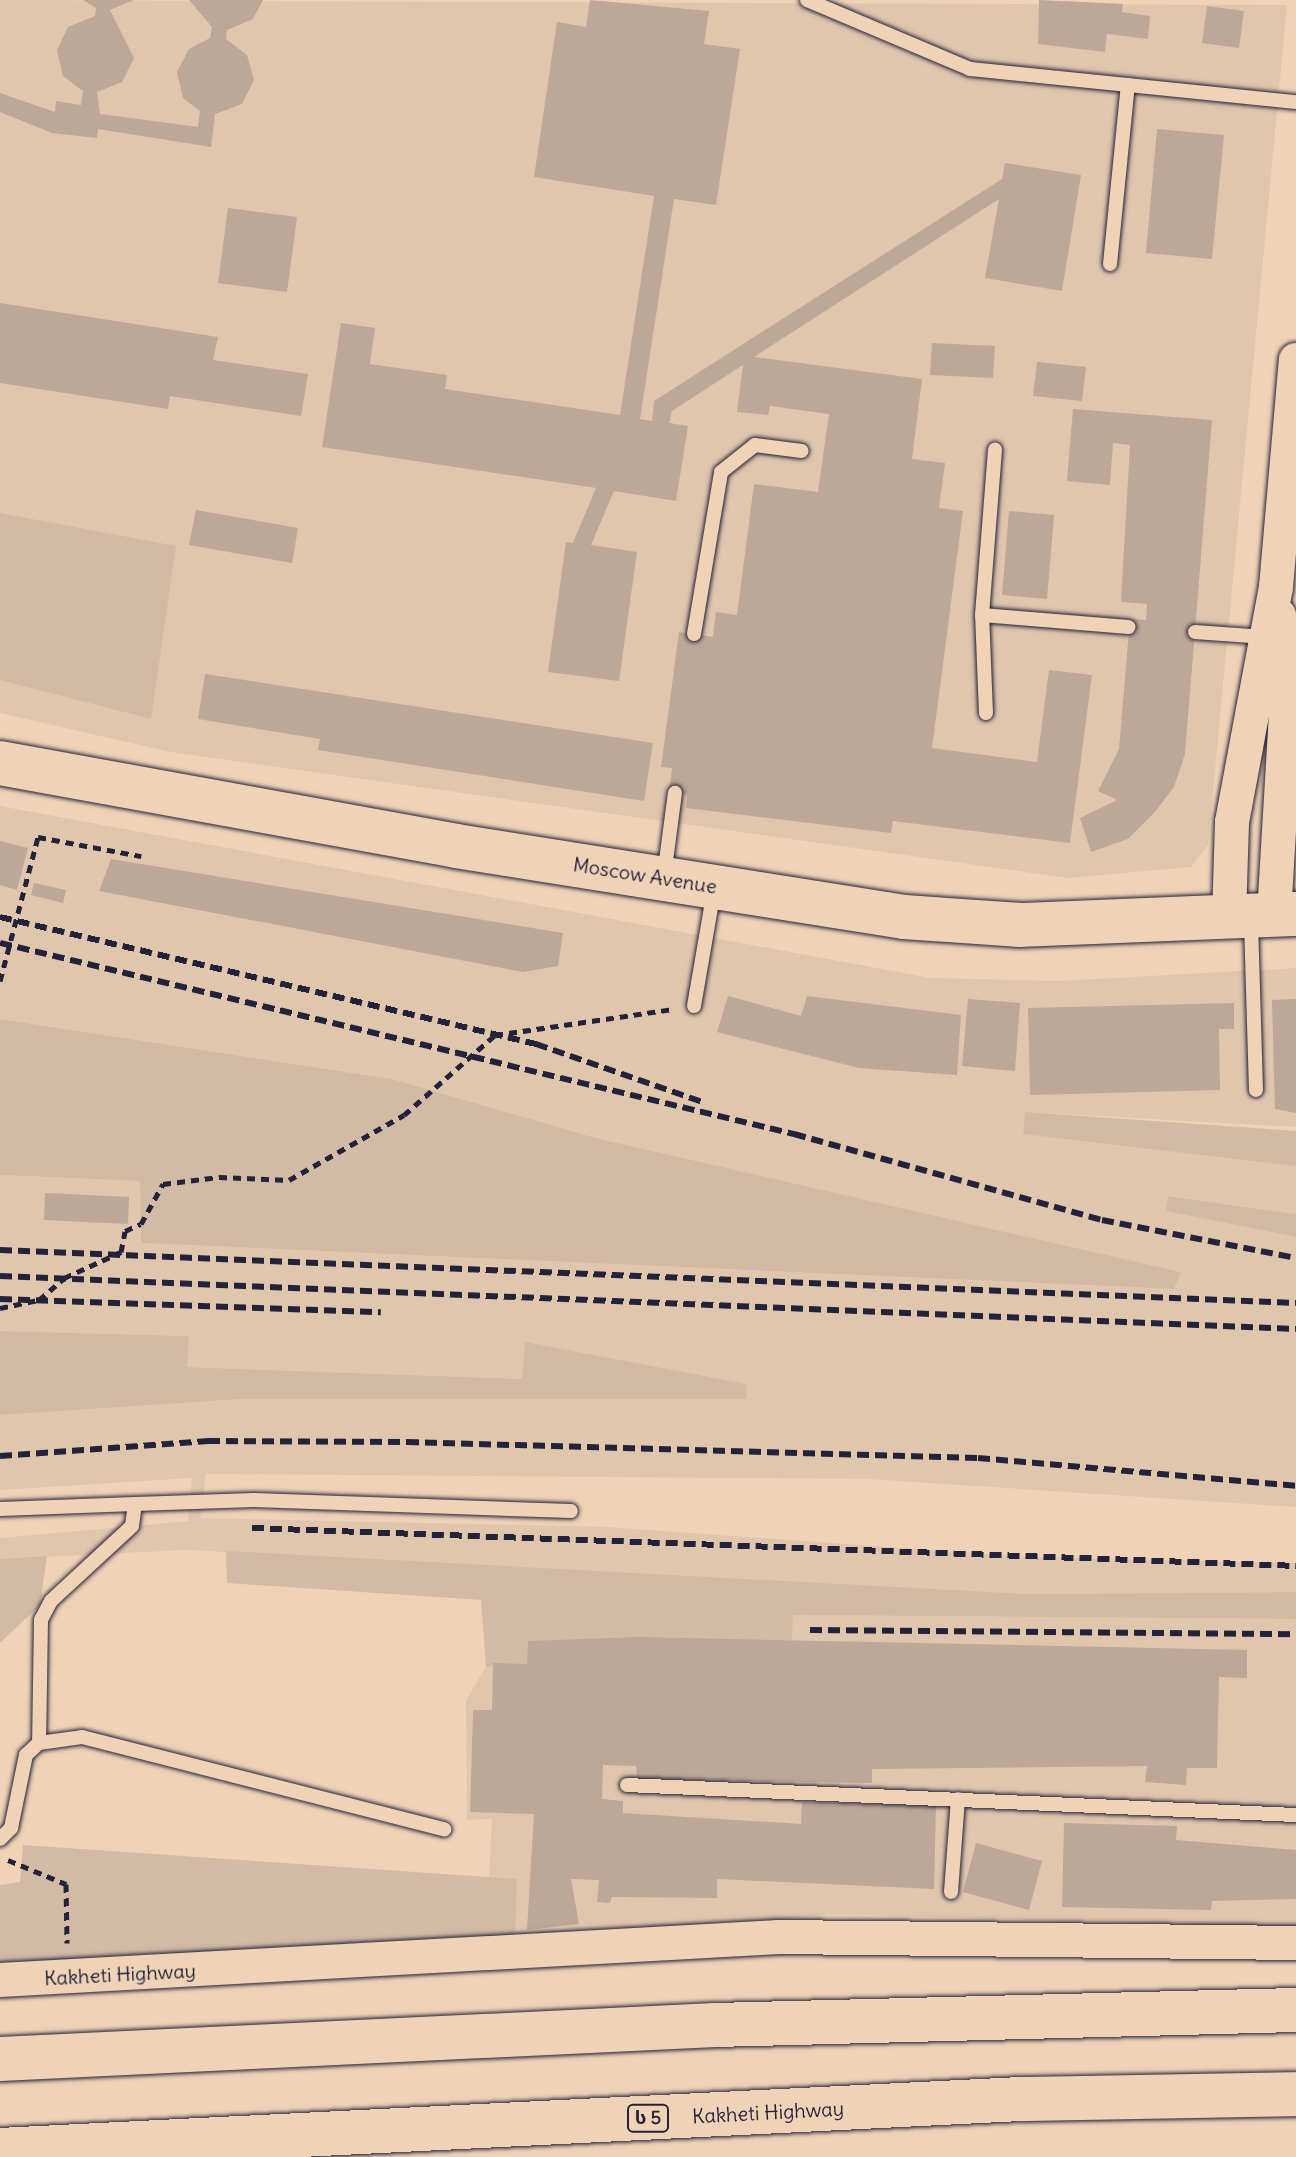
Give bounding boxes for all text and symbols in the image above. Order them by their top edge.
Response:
street label: Moscow Avenue [571,852,719,898]
street label: Kakheti Highway [44,1958,196,1990]
street label: Kakheti Highway [692,2096,844,2128]
road number: ს 5 [626,2104,670,2132]

